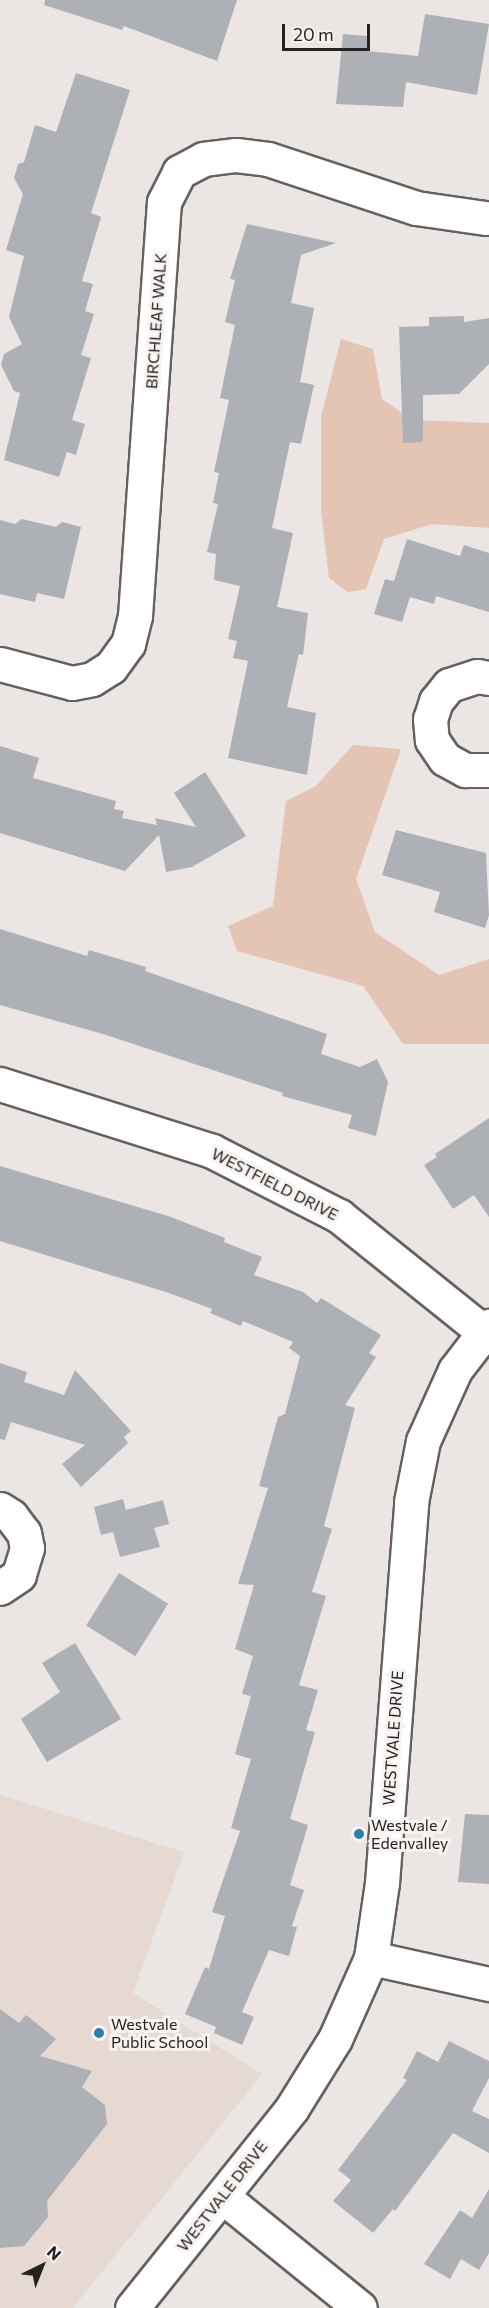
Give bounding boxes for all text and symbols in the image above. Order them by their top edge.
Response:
scale bar [285,12,374,50]
text: 20 m [293,23,334,45]
street label: BIRCHLEAF WALK [142,252,170,390]
street label: WESTFIELD DRIVE [208,1144,342,1224]
street label: WESTVALE DRIVE [379,1670,407,1806]
place label: Westvale / Edenvalley [371,1815,448,1853]
marker: Westvale / Edenvalley [352,1827,366,1841]
place label: Westvale Public School [111,2014,208,2052]
marker: Westvale Public School [92,2026,106,2040]
street label: WESTVALE DRIVE [173,2137,271,2255]
north arrow [12,2236,72,2296]
text: N [44,2241,65,2264]

